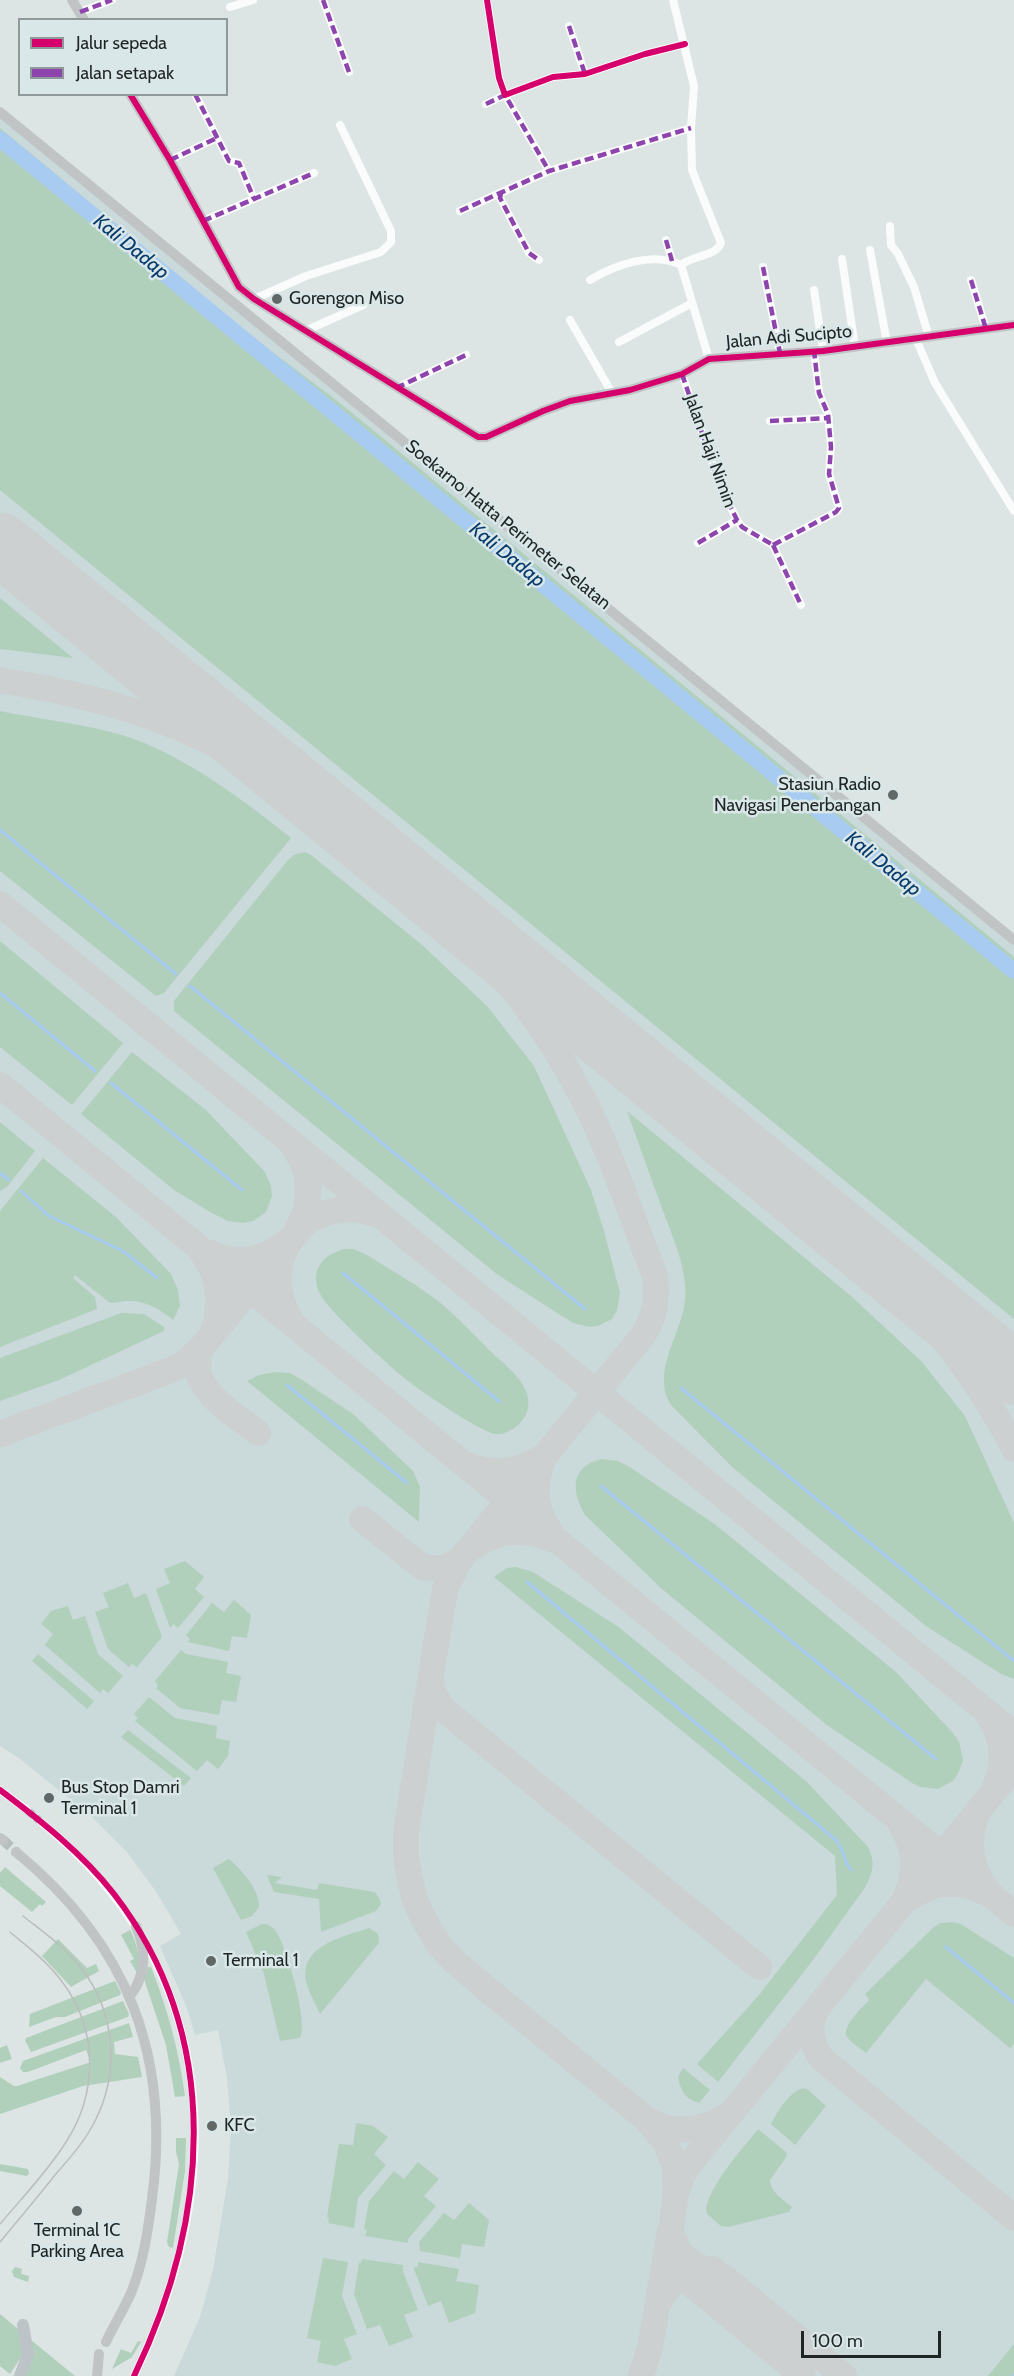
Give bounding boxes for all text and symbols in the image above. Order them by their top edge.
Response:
legend [18,18,228,96]
text: Jalur sepeda [76,32,167,54]
text: Jalan setapak [76,62,174,84]
water label: Kali Dadap [88,209,174,285]
place label: Gorengon Miso [289,288,404,310]
marker: Gorengon Miso [270,292,284,306]
street label: Jalan Adi Sucipto [725,321,853,353]
street label: Jalan Haji Nimin [680,391,740,511]
street label: Soekarno Hatta Perimeter Selatan [401,436,615,614]
water label: Kali Dadap [464,517,550,593]
place label: Stasiun Radio Navigasi Penerbangan [714,774,881,816]
marker: Stasiun Radio Navigasi Penerbangan [886,788,900,802]
water label: Kali Dadap [840,826,926,902]
place label: Bus Stop Damri Terminal 1 [61,1777,180,1820]
marker: Bus Stop Damri Terminal 1 [42,1791,56,1805]
place label: Terminal 1 [223,1950,299,1972]
marker: Terminal 1 [204,1954,218,1968]
place label: KFC [224,2115,255,2137]
marker: KFC [205,2119,219,2133]
marker: Terminal 1C Parking Area [70,2204,84,2218]
place label: Terminal 1C Parking Area [30,2220,124,2262]
scale bar [804,2319,944,2357]
text: 100 m [812,2330,863,2352]

